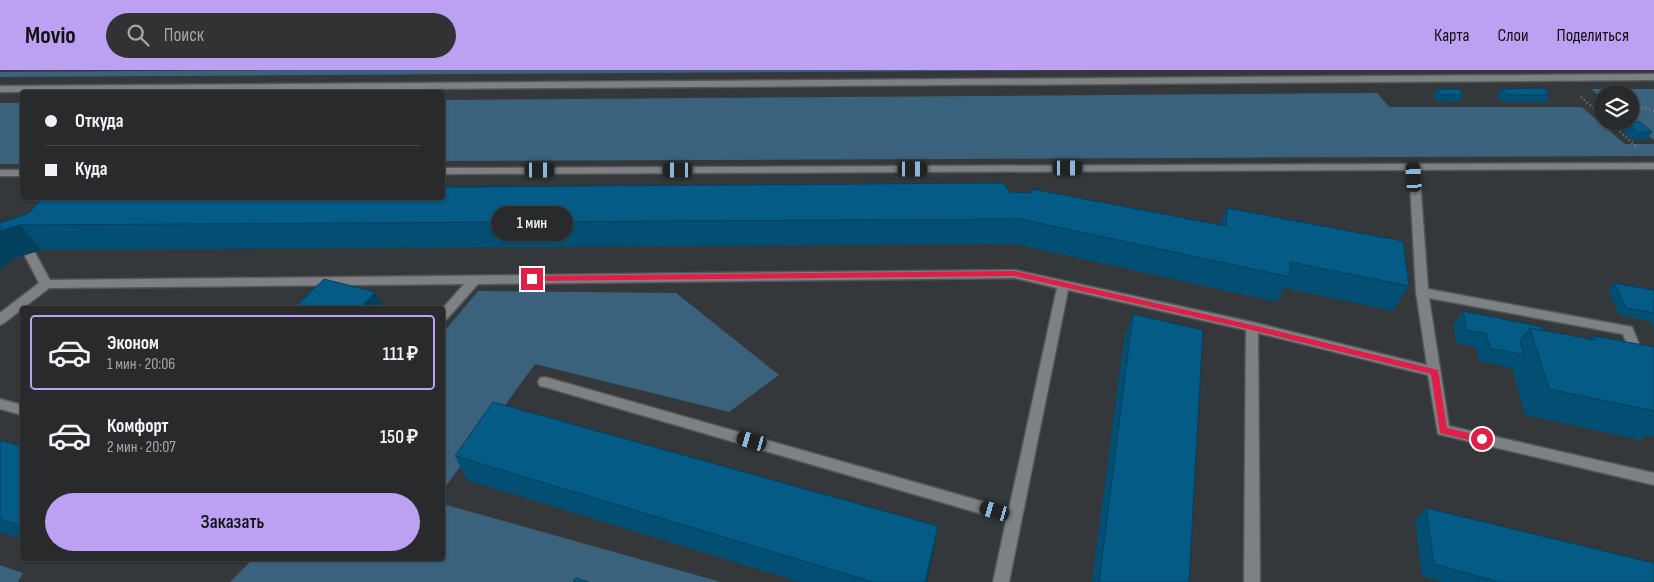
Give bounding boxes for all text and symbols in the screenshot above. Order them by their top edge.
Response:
search box [106,13,456,58]
text: Movio [25,21,76,50]
icon: search [124,21,152,49]
text: Поиск [164,24,204,47]
text: Карта [1434,25,1470,46]
text: Слои [1498,25,1529,46]
text: Поделиться [1557,25,1629,46]
map controls [1594,85,1639,130]
button: layers [1594,85,1639,130]
text: Откуда [75,110,124,133]
text: Куда [75,158,108,181]
car [1053,161,1083,176]
car [898,162,928,177]
car [1405,162,1422,192]
car [525,163,555,178]
car [663,163,693,178]
callout: 1 мин [491,206,573,242]
text: 1 мин [517,214,547,233]
route end [521,268,543,290]
icon: car [47,330,92,375]
text: Эконом [107,332,159,355]
text: 111 ₽ [383,343,418,366]
text: 1 мин · 20:06 [107,355,175,374]
icon: car [47,413,92,458]
text: Комфорт [107,415,169,438]
text: 150 ₽ [380,426,418,449]
route start [1471,428,1493,450]
car [735,430,768,452]
text: 2 мин · 20:07 [107,438,176,457]
button: Заказать [45,493,420,551]
car [978,500,1011,522]

